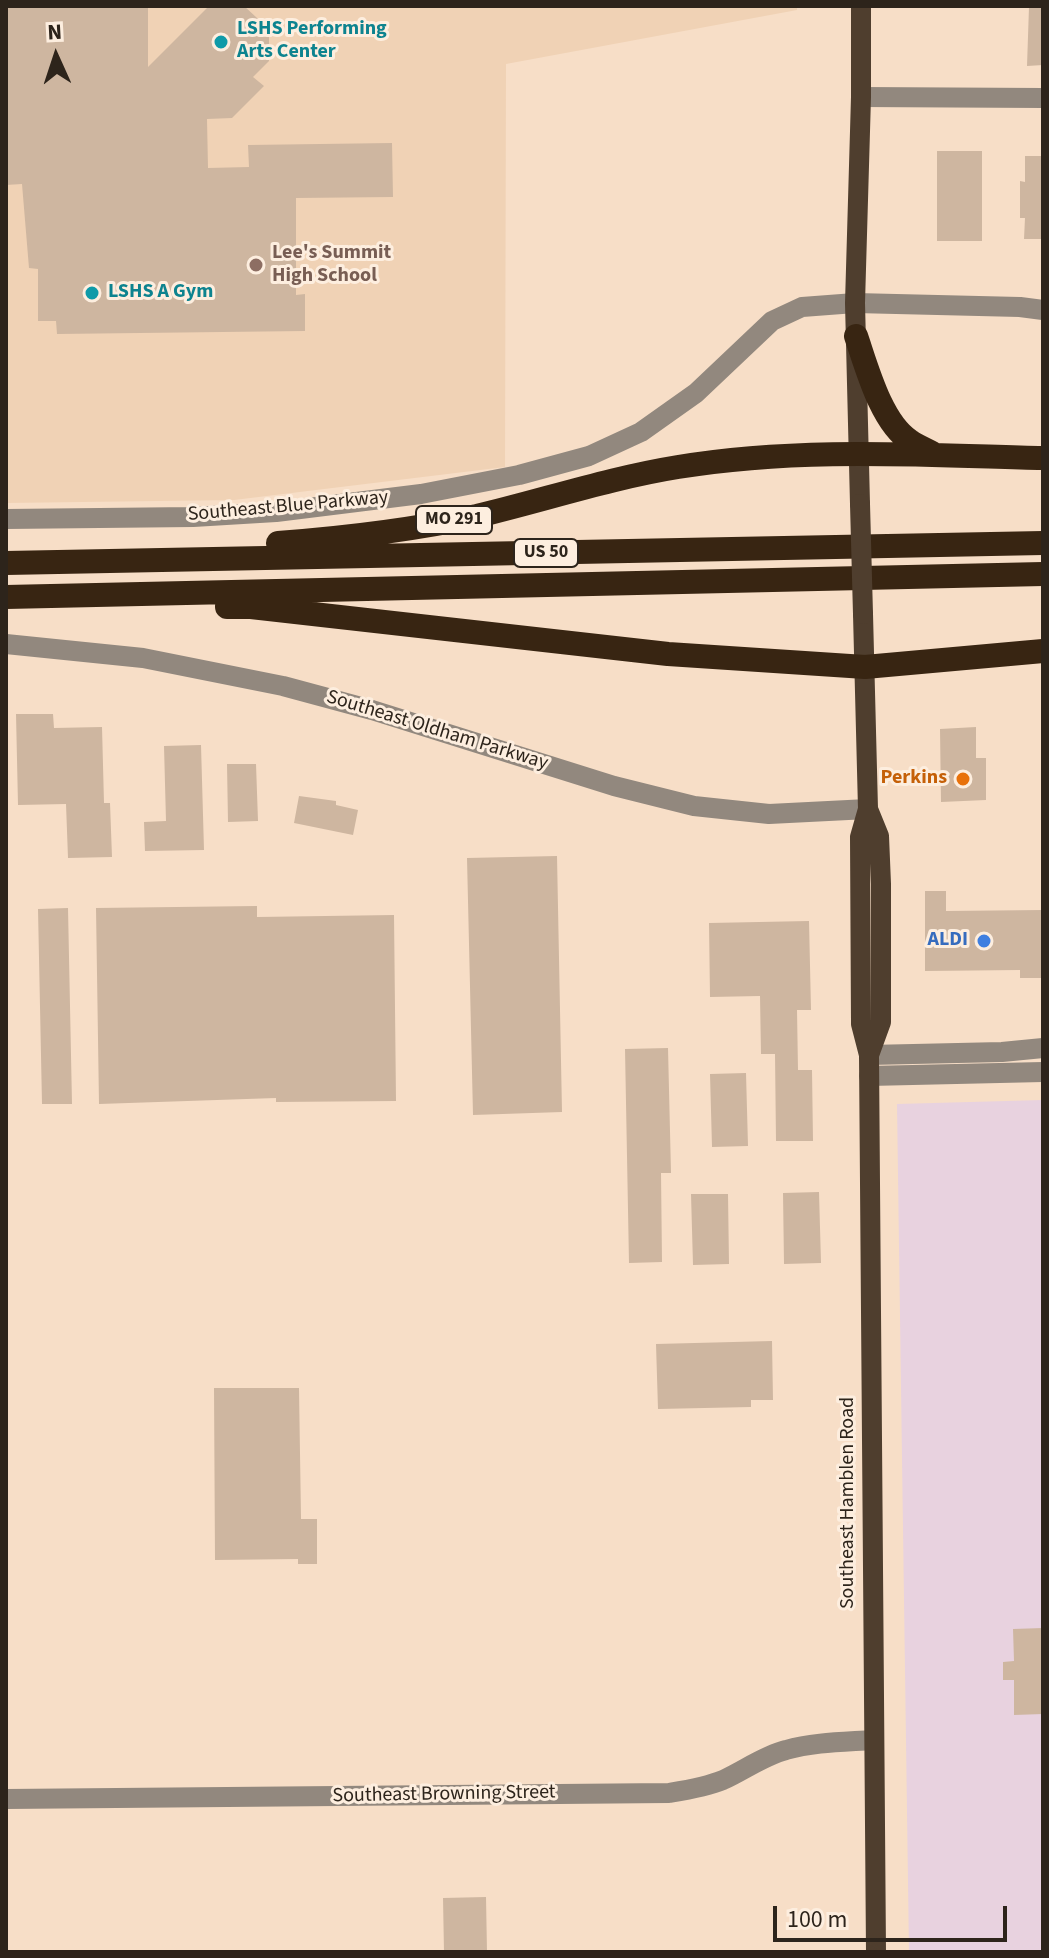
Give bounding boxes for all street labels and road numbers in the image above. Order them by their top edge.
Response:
street label: Southeast Blue Parkway [187,486,389,528]
road number: MO 291 [416,506,492,534]
road number: US 50 [514,539,578,567]
street label: Southeast Oldham Parkway [323,686,551,776]
street label: Southeast Hamblen Road [837,1397,861,1609]
street label: Southeast Browning Street [332,1781,556,1809]

